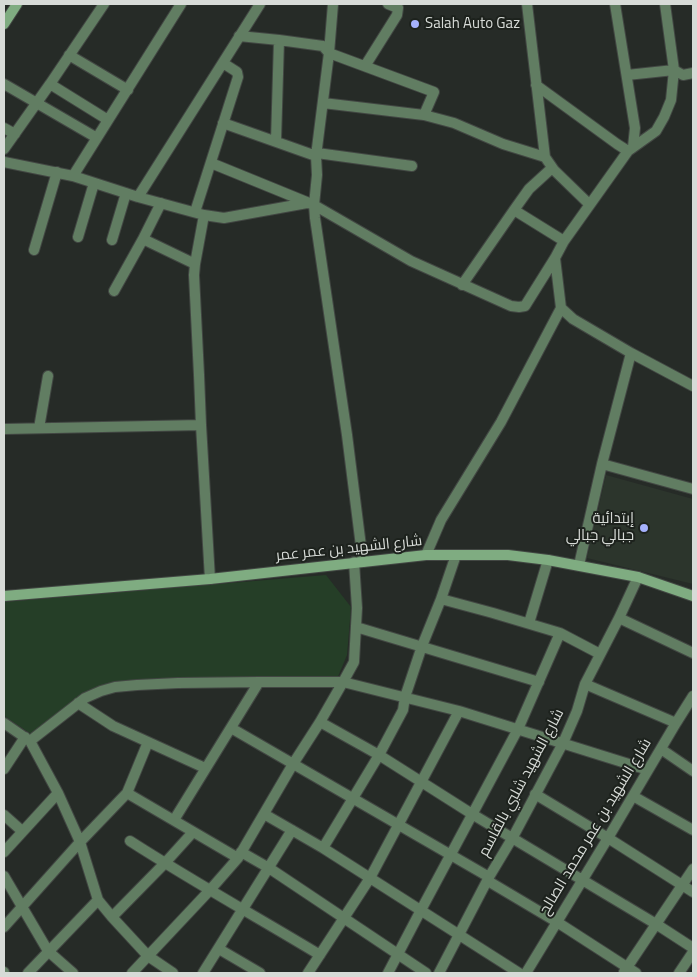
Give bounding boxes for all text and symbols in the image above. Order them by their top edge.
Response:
place label: Salah Auto Gaz [425,15,520,33]
marker: Salah Auto Gaz [409,18,421,30]
place label: إبتدائية جبالي جبالي [566,510,634,545]
marker: إبتدائية جبالي جبالي [638,522,650,534]
street label: شارع الشهيد بن عمر عمر [275,532,423,566]
street label: شارع الشهيد شلبي بالقاسم [475,706,569,860]
street label: شارع الشهيد بن عمر محمد الصالح [536,735,656,919]

